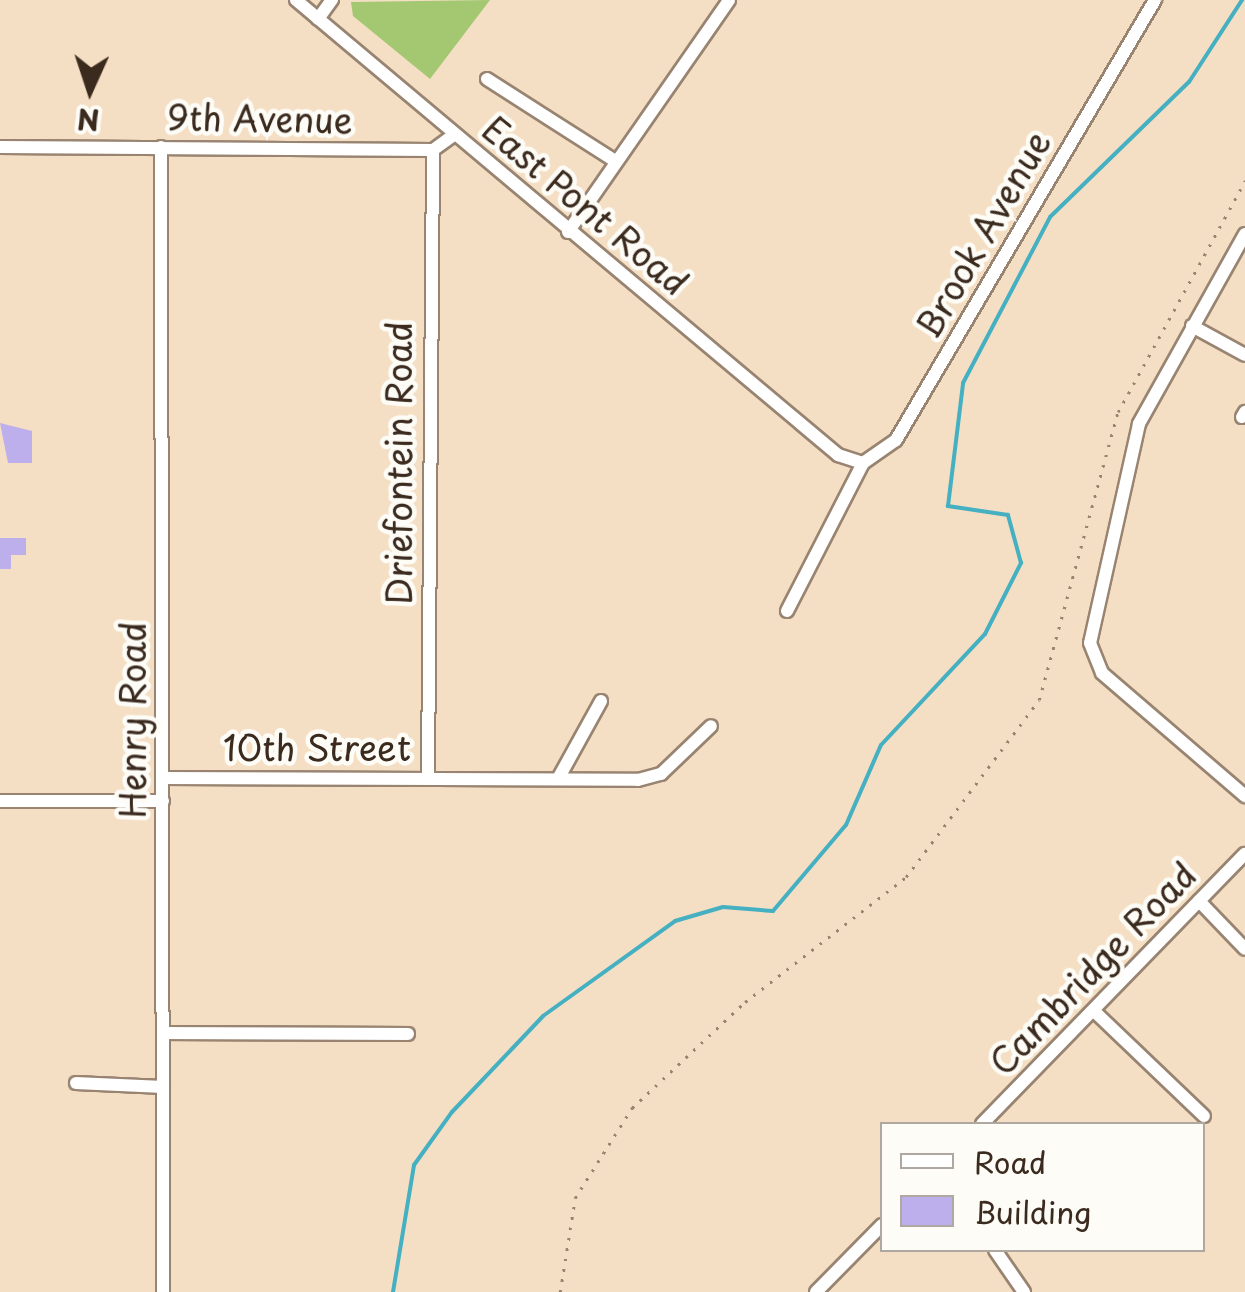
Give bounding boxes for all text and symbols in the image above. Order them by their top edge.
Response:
north arrow [40,40,140,140]
street label: 9th Avenue [166,95,354,141]
text: N [76,98,101,143]
street label: East Pont Road [475,107,697,303]
street label: Brook Avenue [906,123,1058,345]
street label: Driefontein Road [377,321,419,605]
street label: Henry Road [111,621,153,819]
street label: 10th Street [222,726,412,768]
street label: Cambridge Road [980,853,1204,1083]
legend [880,1122,1205,1252]
text: Road [974,1139,1047,1184]
text: Building [974,1189,1091,1234]

